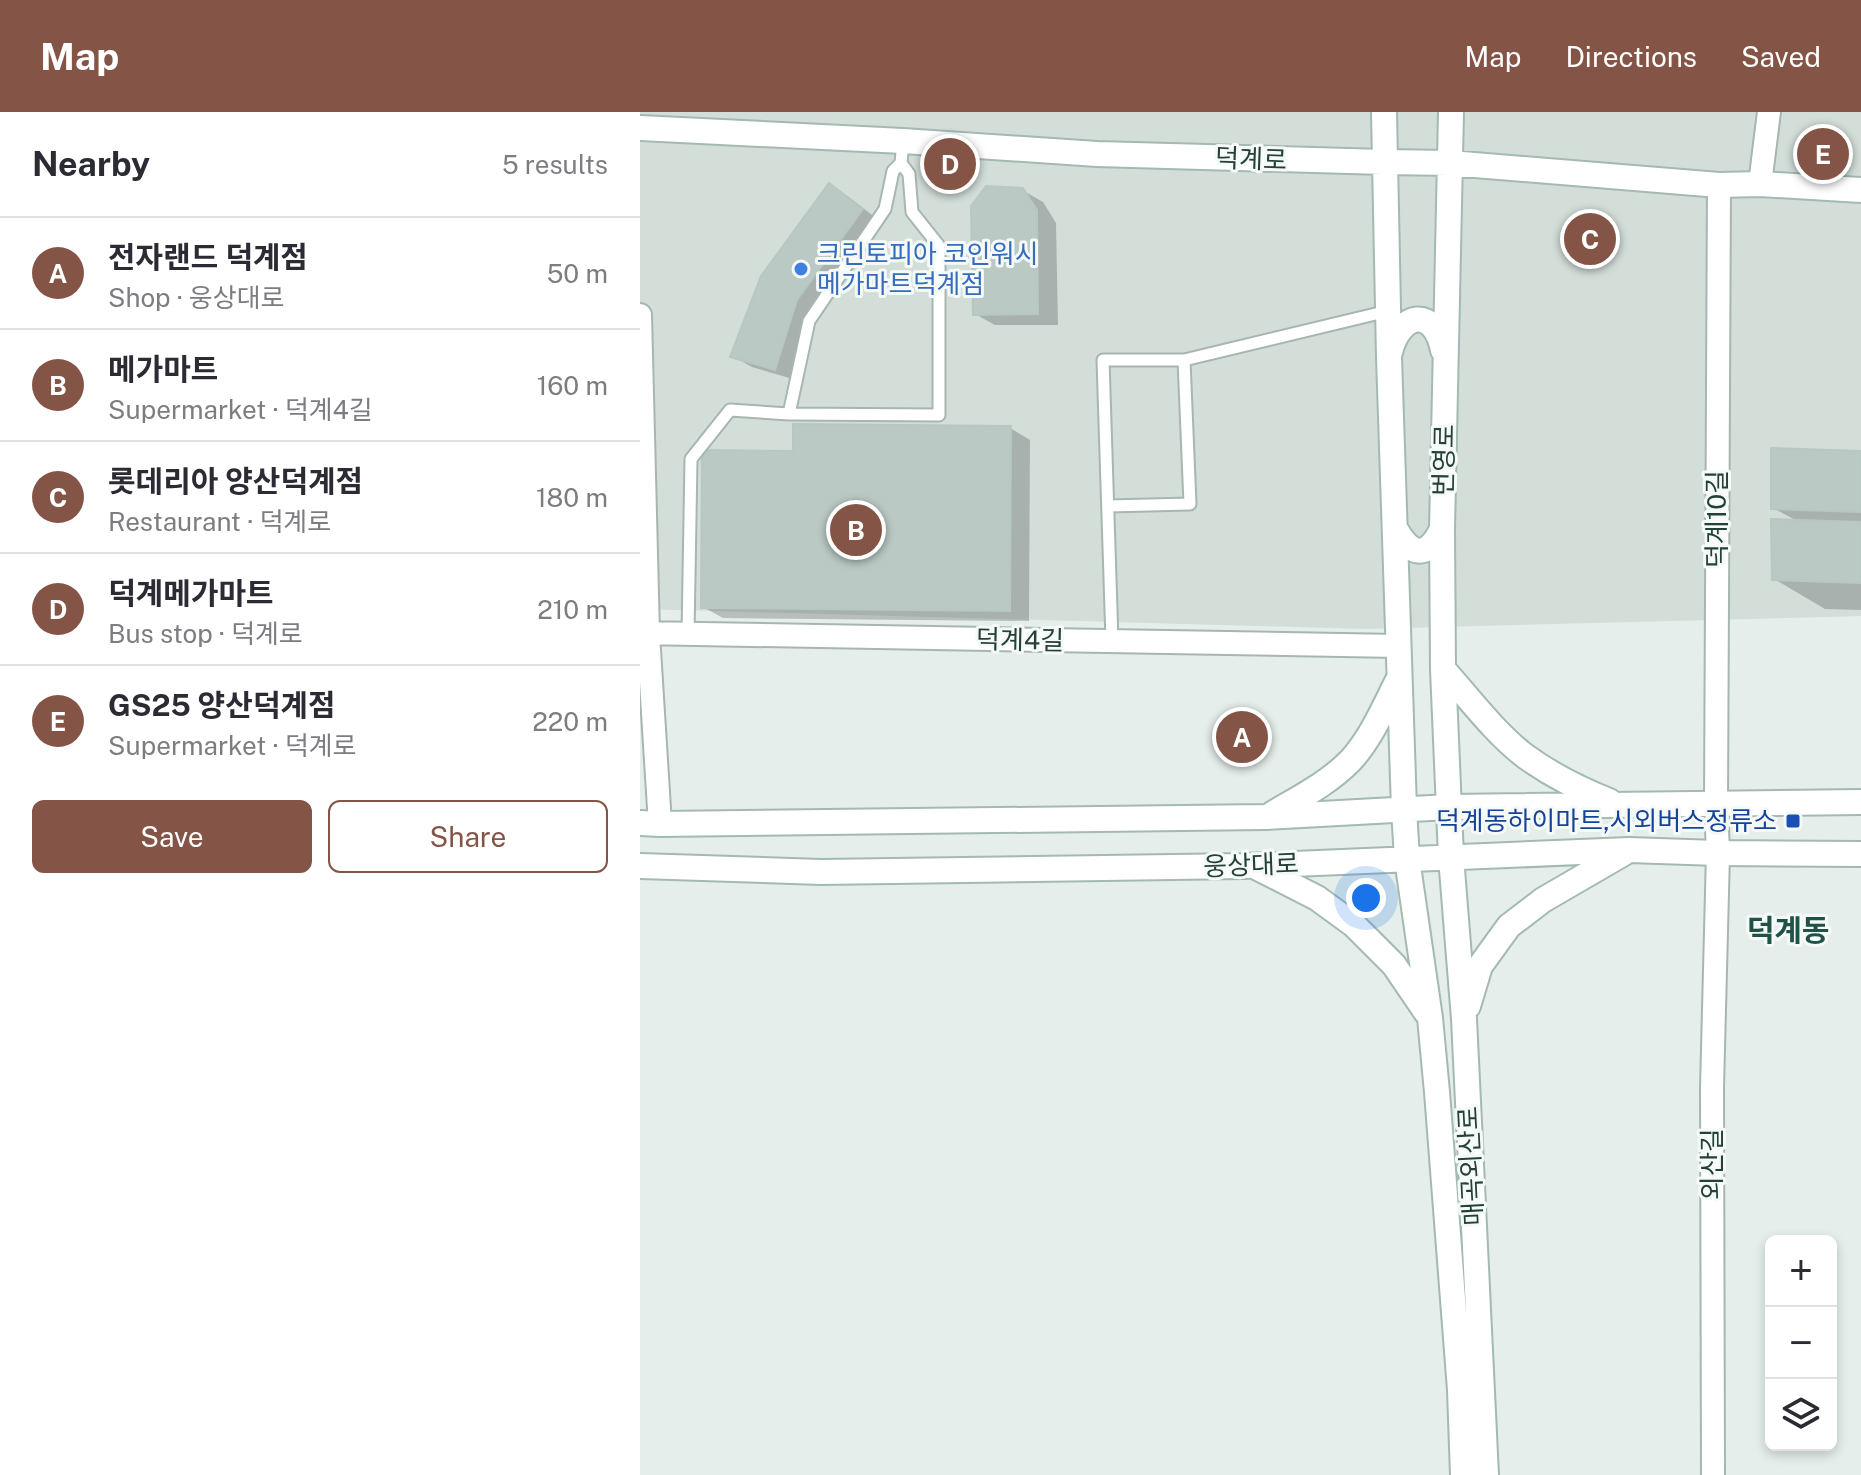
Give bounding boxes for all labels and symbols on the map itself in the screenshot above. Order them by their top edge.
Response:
pin: E [1797,124,1849,184]
pin: D [924,134,976,194]
street label: 덕계로 [1215,142,1287,175]
pin: C [1564,209,1616,269]
place label: 크린토피아 코인워시 메가마트덕계점 [817,238,1039,299]
marker: 크린토피아 코인워시 메가마트덕계점 [792,260,810,278]
street label: 번영로 [1427,424,1460,496]
street label: 덕계10길 [1701,470,1732,568]
pin: B [830,500,882,560]
street label: 덕계4길 [976,623,1064,656]
pin: A [1216,707,1268,767]
place label: 덕계동하이마트,시외버스정류소 [1436,805,1777,836]
marker: 덕계동하이마트,시외버스정류소 [1784,812,1802,830]
street label: 웅상대로 [1203,847,1299,882]
your location [1346,878,1386,918]
district label: 덕계동 [1747,912,1829,948]
street label: 매곡외산로 [1452,1105,1489,1227]
street label: 외산길 [1696,1128,1727,1200]

